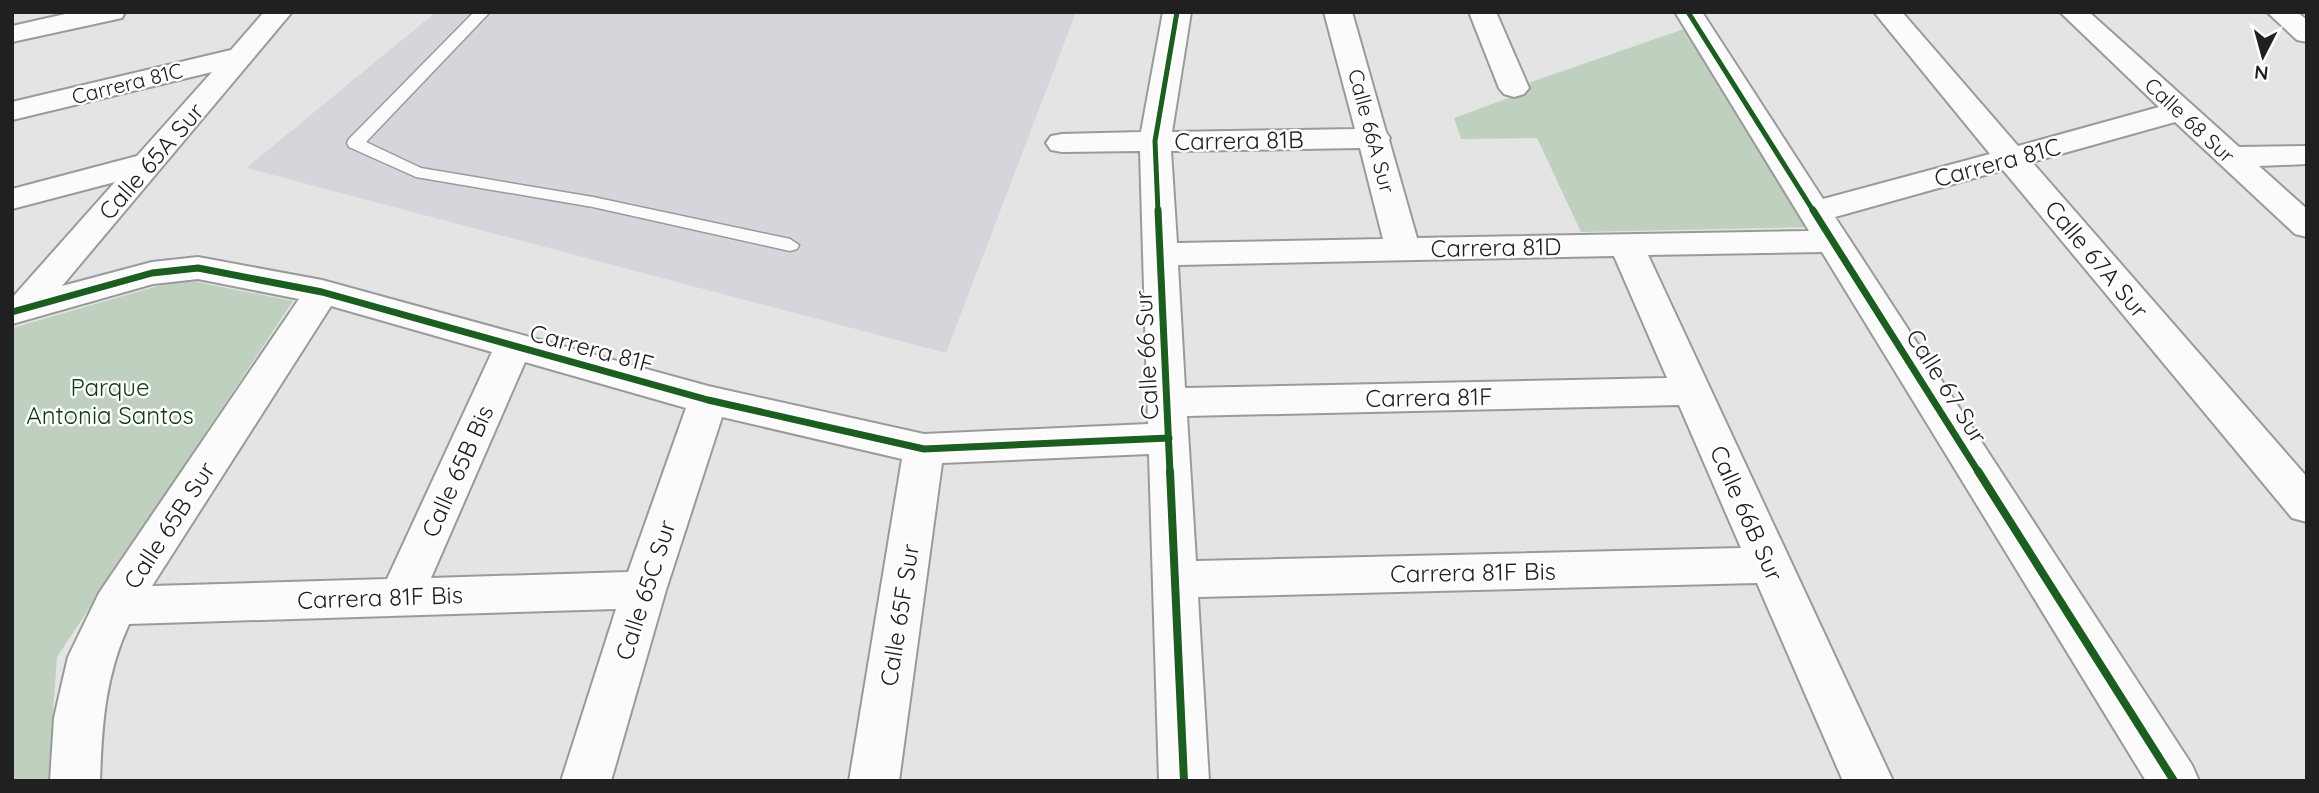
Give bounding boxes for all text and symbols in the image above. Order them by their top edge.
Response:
north arrow [2228,21,2298,91]
street label: Carrera 81C [69,57,185,109]
text: N [2253,60,2269,86]
street label: Calle 66A Sur [1343,66,1401,196]
street label: Calle 68 Sur [2140,72,2240,168]
street label: Calle 65A Sur [92,96,210,226]
street label: Carrera 81B [1174,124,1304,156]
street label: Carrera 81C [1931,131,2063,193]
street label: Calle 67A Sur [2039,194,2155,324]
street label: Carrera 81D [1430,231,1562,263]
street label: Calle 66 Sur [1128,289,1164,421]
street label: Carrera 81F [527,317,657,379]
street label: Calle 67 Sur [1900,323,1994,449]
park label: Parque Antonia Santos [26,372,194,430]
street label: Carrera 81F [1365,381,1493,413]
street label: Calle 65B Bis [415,400,499,542]
street label: Calle 66B Sur [1704,440,1790,586]
street label: Calle 65B Sur [117,456,221,594]
street label: Calle 65C Sur [608,516,682,664]
street label: Calle 65F Sur [873,542,925,688]
street label: Carrera 81F Bis [1390,556,1556,588]
street label: Carrera 81F Bis [297,579,463,615]

